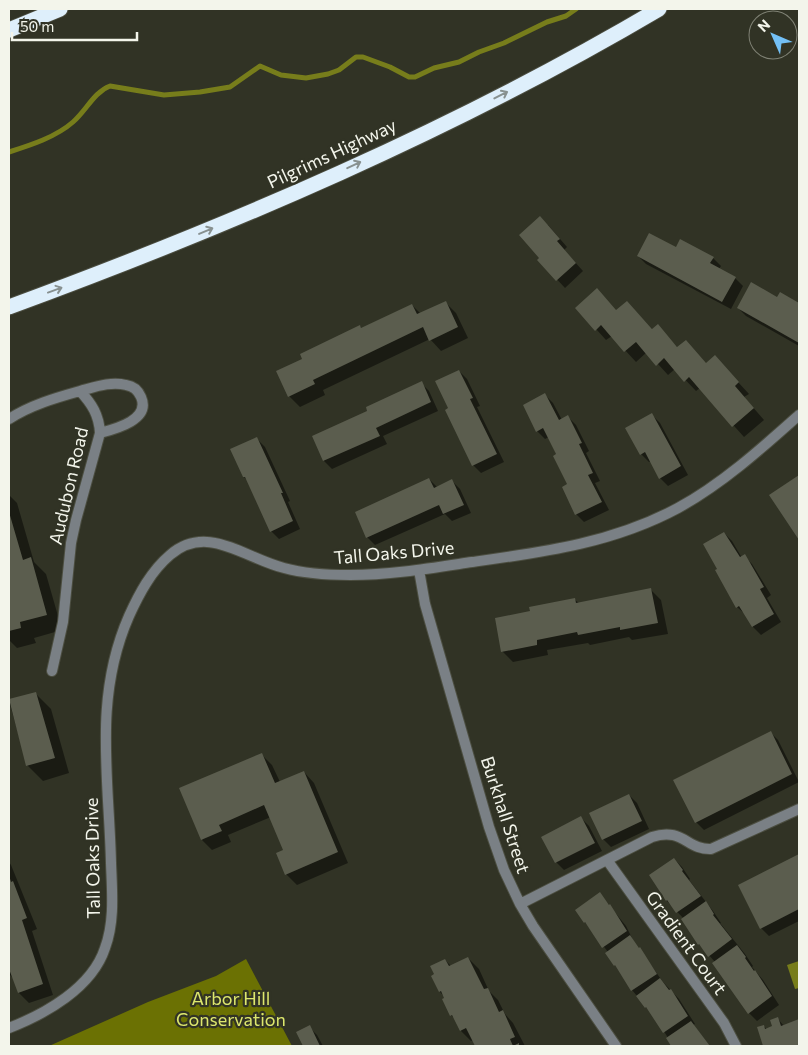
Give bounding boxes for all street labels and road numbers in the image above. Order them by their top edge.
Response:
street label: Pilgrims Highway [263,114,400,193]
street label: Audubon Road [44,425,92,547]
street label: Tall Oaks Drive [333,536,455,568]
street label: Burkhall Street [477,753,535,876]
street label: Tall Oaks Drive [80,797,104,919]
street label: Gradient Court [642,886,732,999]

